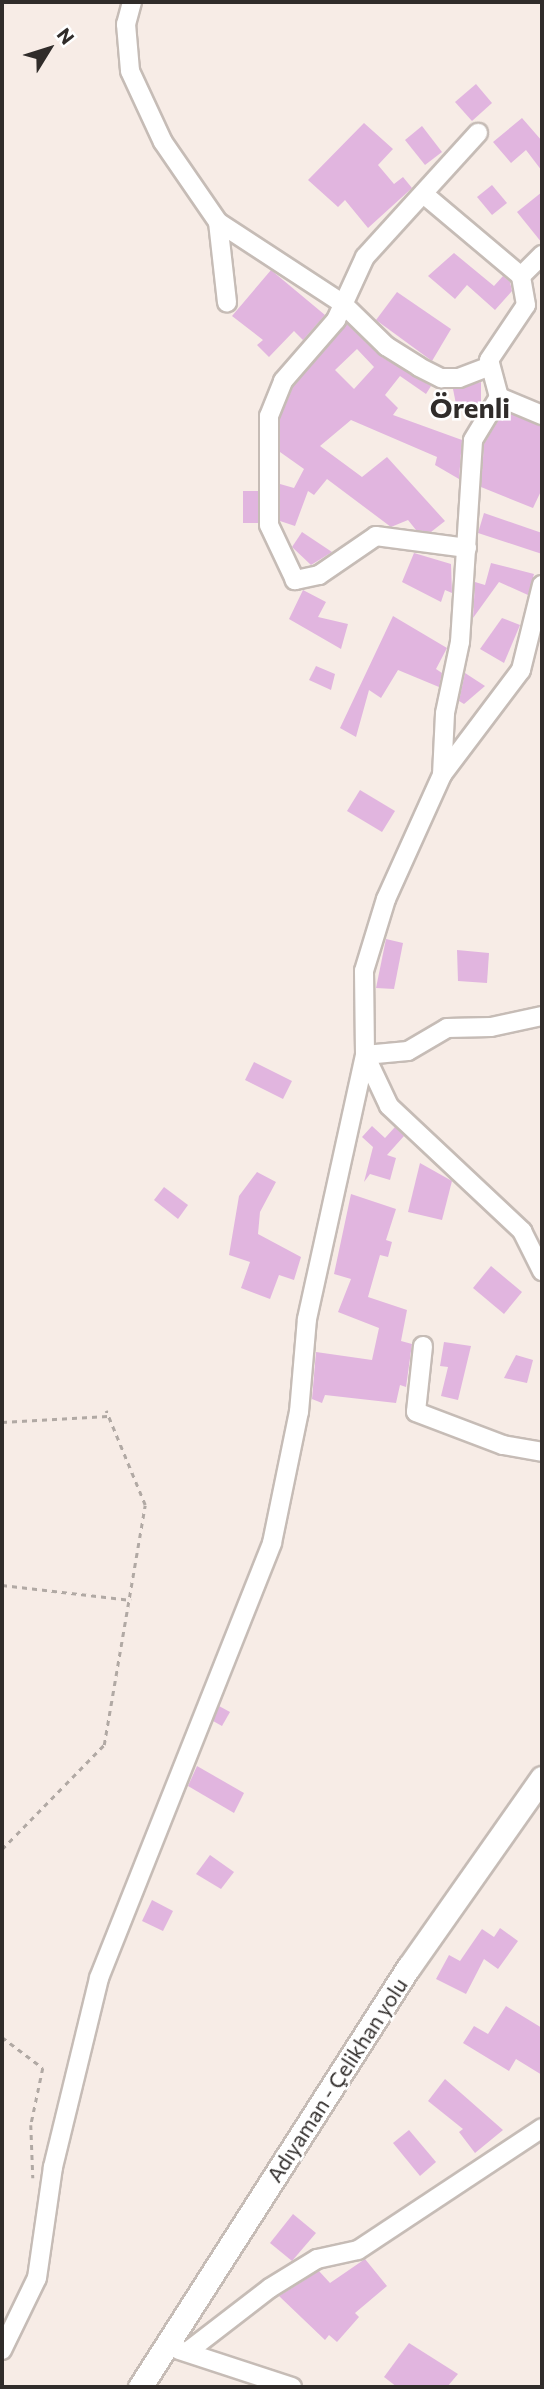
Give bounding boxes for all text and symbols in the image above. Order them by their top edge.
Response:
north arrow [14,14,84,84]
text: N [52,23,79,48]
district label: Örenli [430,390,510,424]
street label: Adıyaman - Çelikhan yolu [262,1973,412,2187]

